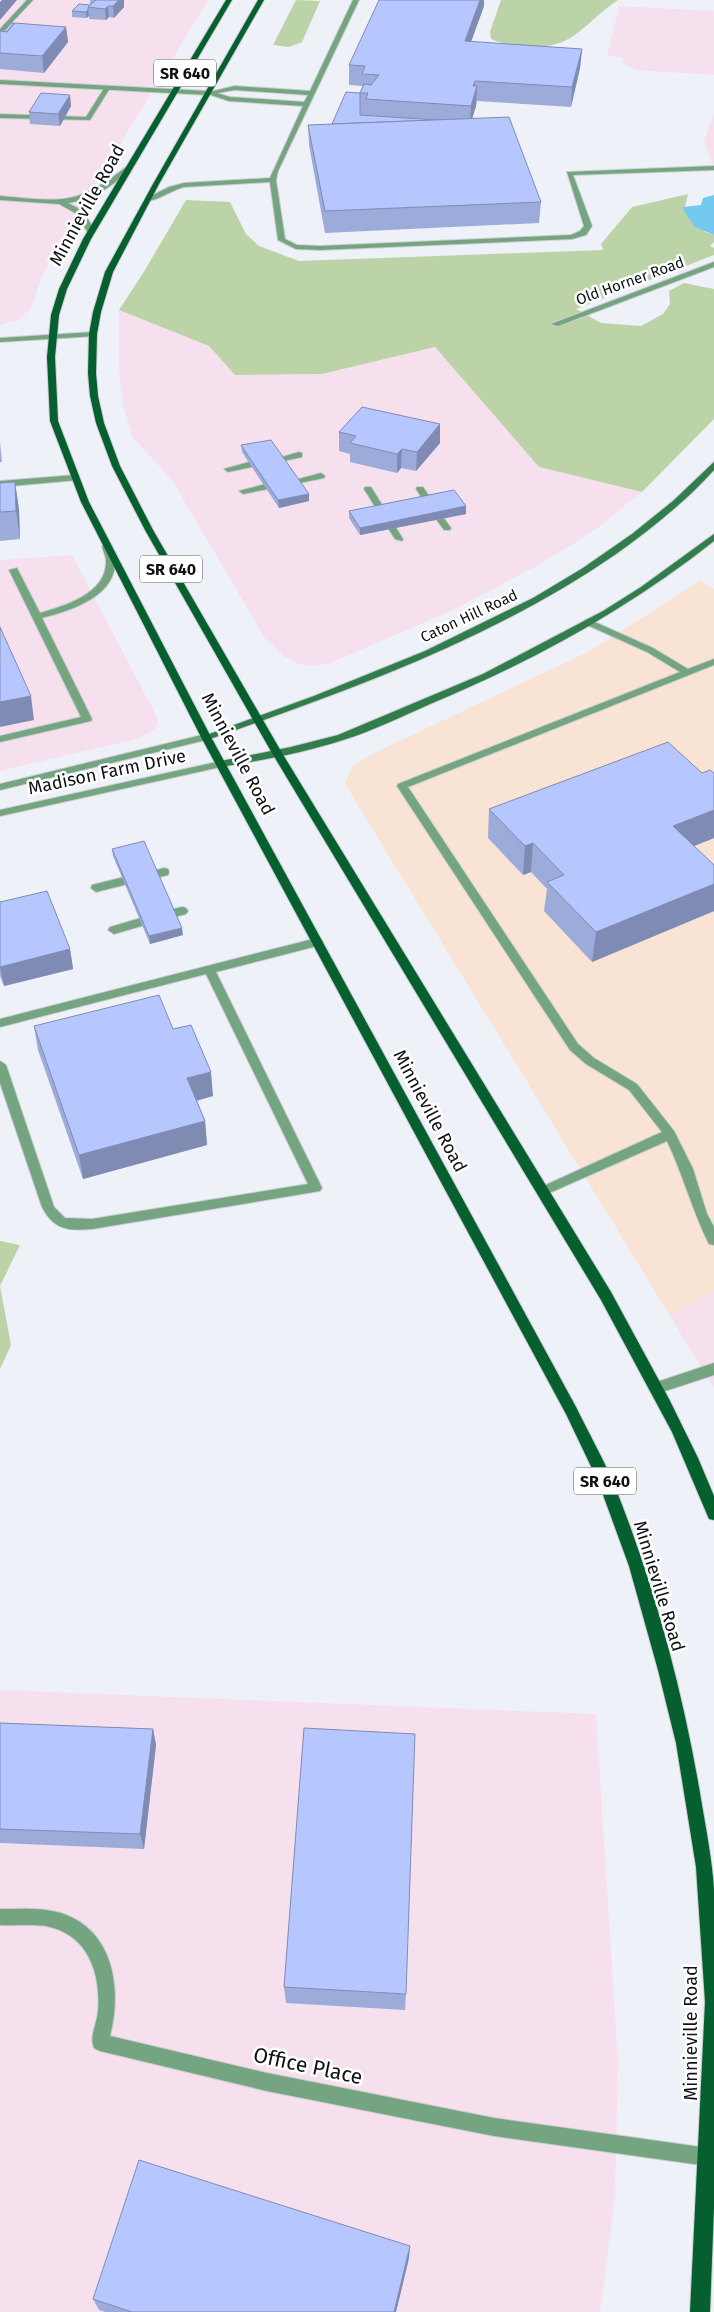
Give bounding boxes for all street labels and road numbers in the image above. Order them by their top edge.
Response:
road number: SR 640 [154,59,216,86]
street label: Minnieville Road [45,140,129,270]
street label: Old Horner Road [573,253,687,309]
road number: SR 640 [140,556,202,582]
street label: Caton Hill Road [418,586,520,646]
street label: Minnieville Road [196,689,280,819]
street label: Madison Farm Drive [26,745,188,799]
street label: Minnieville Road [388,1046,472,1176]
road number: SR 640 [574,1468,636,1494]
street label: Minnieville Road [629,1518,689,1654]
street label: Minnieville Road [680,1965,702,2101]
street label: Office Place [251,2042,365,2090]

